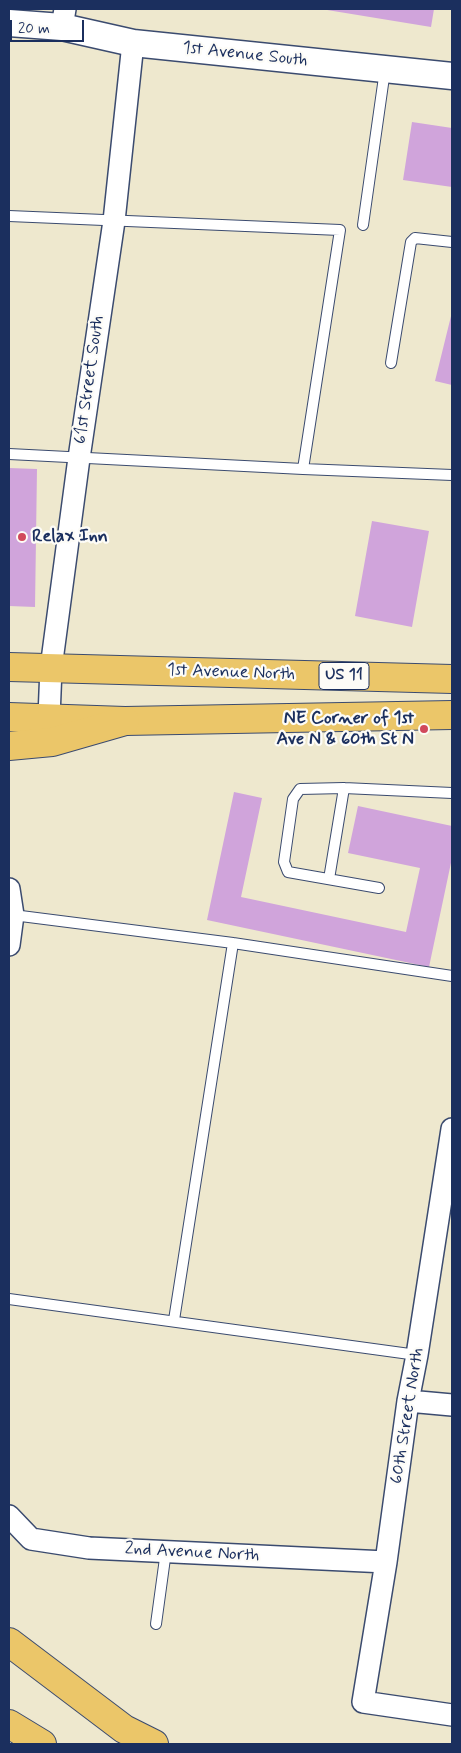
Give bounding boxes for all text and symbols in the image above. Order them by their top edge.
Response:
scale bar [12,10,86,42]
text: 20 m [18,19,50,39]
street label: 1st Avenue South [181,38,309,72]
street label: 61st Street South [70,314,110,446]
place label: Relax Inn [32,526,108,548]
marker: Relax Inn [16,531,28,543]
street label: 1st Avenue North [166,660,296,686]
road number: US 11 [319,662,369,689]
place label: NE Corner of 1st Ave N & 60th St N [277,708,414,751]
marker: NE Corner of 1st Ave N & 60th St N [418,723,430,735]
street label: 60th Street North [387,1346,429,1486]
street label: 2nd Avenue North [124,1539,260,1567]

